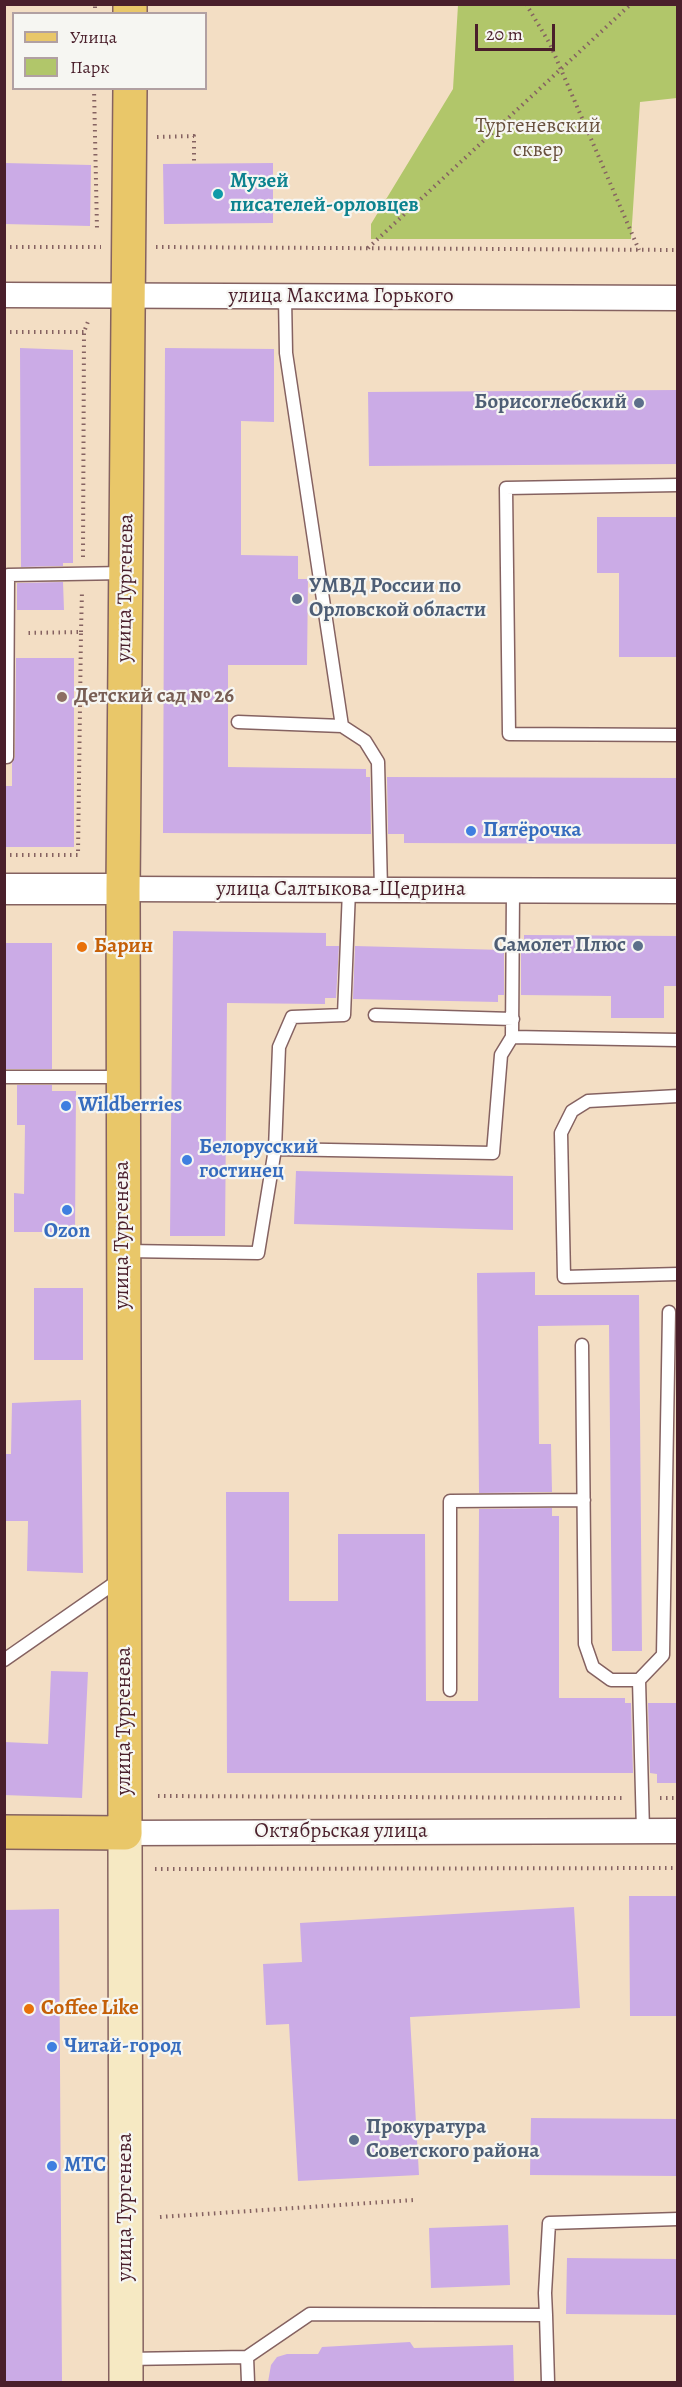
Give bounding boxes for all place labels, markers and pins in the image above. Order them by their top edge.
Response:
place label: Музей писателей-орловцев [230,169,419,219]
marker: Музей писателей-орловцев [211,187,225,201]
place label: Борисоглебский [474,390,627,416]
marker: Борисоглебский [632,396,646,410]
place label: УМВД России по Орловской области [309,574,486,624]
marker: УМВД России по Орловской области [290,592,304,606]
place label: Детский сад № 26 [74,684,234,710]
marker: Детский сад № 26 [55,690,69,704]
place label: Пятёрочка [483,818,581,844]
marker: Пятёрочка [464,824,478,838]
place label: Самолет Плюс [494,933,626,959]
place label: Барин [94,934,153,960]
marker: Самолет Плюс [631,939,645,953]
marker: Барин [75,940,89,954]
place label: Wildberries [78,1093,182,1119]
marker: Wildberries [59,1099,73,1113]
place label: Белорусский гостинец [199,1135,318,1185]
marker: Белорусский гостинец [180,1153,194,1167]
marker: Ozon [60,1203,74,1217]
place label: Ozon [44,1219,90,1245]
place label: Coffee Like [41,1996,139,2022]
marker: Coffee Like [22,2002,36,2016]
place label: Читай-город [64,2034,182,2060]
marker: Читай-город [45,2040,59,2054]
place label: Прокуратура Советского района [366,2115,540,2165]
marker: Прокуратура Советского района [347,2133,361,2147]
place label: МТС [64,2153,106,2179]
marker: МТС [45,2159,59,2173]

